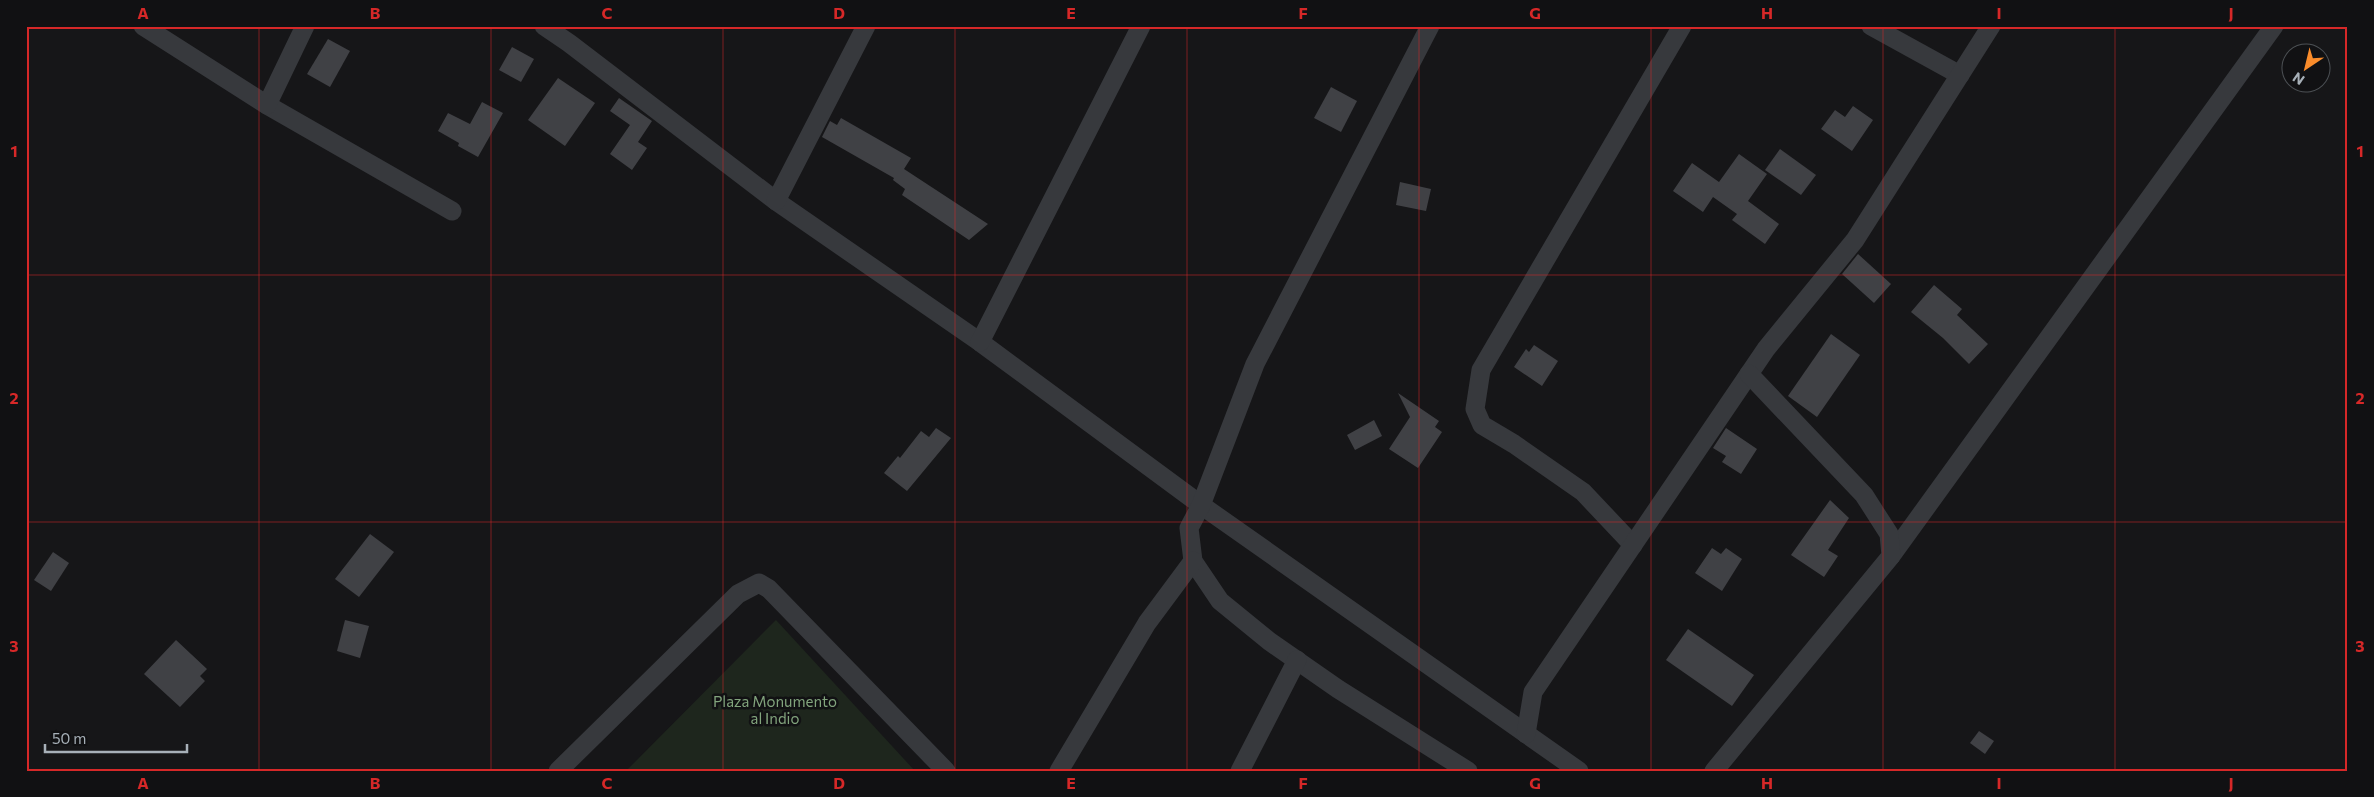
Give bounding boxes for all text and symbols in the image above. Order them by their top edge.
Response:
text: A [137,3,149,22]
text: B [370,3,381,22]
text: C [602,3,613,22]
text: D [833,3,845,22]
text: E [1066,3,1076,22]
text: F [1298,3,1308,22]
text: G [1529,3,1541,22]
text: H [1761,3,1773,22]
text: I [1996,3,2002,22]
text: J [2228,3,2234,22]
north arrow [2282,42,2332,92]
text: N [2289,69,2307,89]
text: 1 [10,141,18,160]
text: 1 [2356,141,2364,160]
text: 2 [9,388,19,407]
text: 2 [2355,388,2365,407]
text: 3 [9,636,19,655]
text: 3 [2355,636,2365,655]
park label: Plaza Monumento al Indio [713,692,837,727]
scale bar [45,722,188,754]
text: 50 m [52,729,86,747]
text: A [137,773,149,792]
text: B [370,773,381,792]
text: C [602,773,613,792]
text: D [833,773,845,792]
text: E [1066,773,1076,792]
text: F [1298,773,1308,792]
text: G [1529,773,1541,792]
text: H [1761,773,1773,792]
text: I [1996,773,2002,792]
text: J [2228,773,2234,792]

